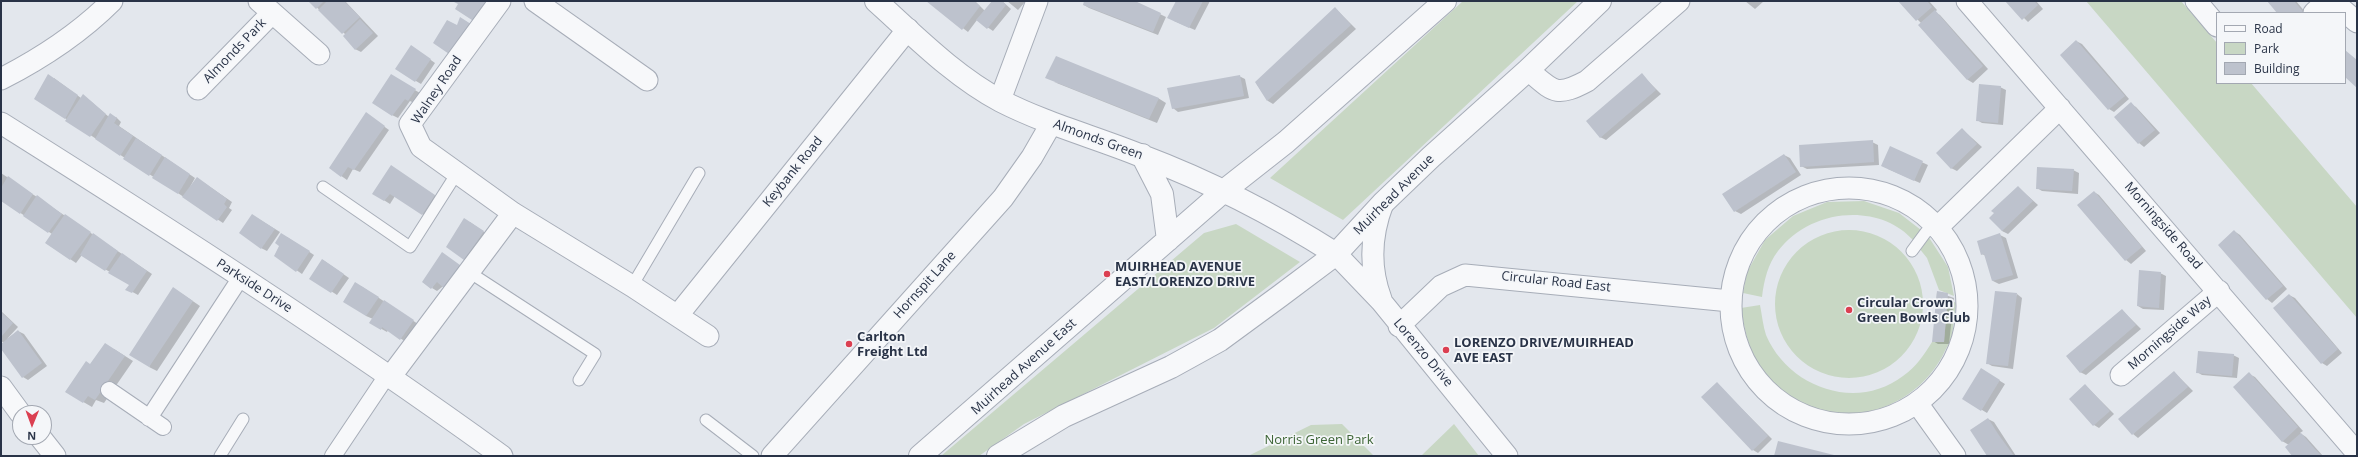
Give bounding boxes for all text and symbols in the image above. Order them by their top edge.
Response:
legend [2216,12,2346,84]
street label: Almonds Park [200,15,270,87]
text: Road [2254,20,2283,37]
text: Park [2254,40,2279,57]
street label: Walney Road [409,53,465,127]
text: Building [2254,60,2299,77]
street label: Almonds Green [1051,117,1145,163]
street label: Keybank Road [760,134,826,210]
street label: Muirhead Avenue [1351,152,1437,238]
street label: Morningside Road [2121,179,2205,273]
street label: Hornspit Lane [891,248,959,322]
street label: Parkside Drive [213,256,295,316]
place label: MUIRHEAD AVENUE EAST/LORENZO DRIVE [1115,259,1255,290]
marker: MUIRHEAD AVENUE EAST/LORENZO DRIVE [1102,269,1112,279]
street label: Circular Road East [1501,269,1611,295]
street label: Morningside Way [2125,293,2215,373]
place label: Circular Crown Green Bowls Club [1857,295,1970,326]
marker: Circular Crown Green Bowls Club [1844,305,1854,315]
street label: Muirhead Avenue East [968,316,1080,418]
street label: Lorenzo Drive [1390,316,1456,390]
place label: Carlton Freight Ltd [857,329,928,360]
place label: LORENZO DRIVE/MUIRHEAD AVE EAST [1454,335,1634,366]
marker: Carlton Freight Ltd [844,339,854,349]
marker: LORENZO DRIVE/MUIRHEAD AVE EAST [1441,345,1451,355]
north arrow [12,405,52,445]
text: N [27,429,36,444]
park label: Norris Green Park [1265,432,1373,448]

